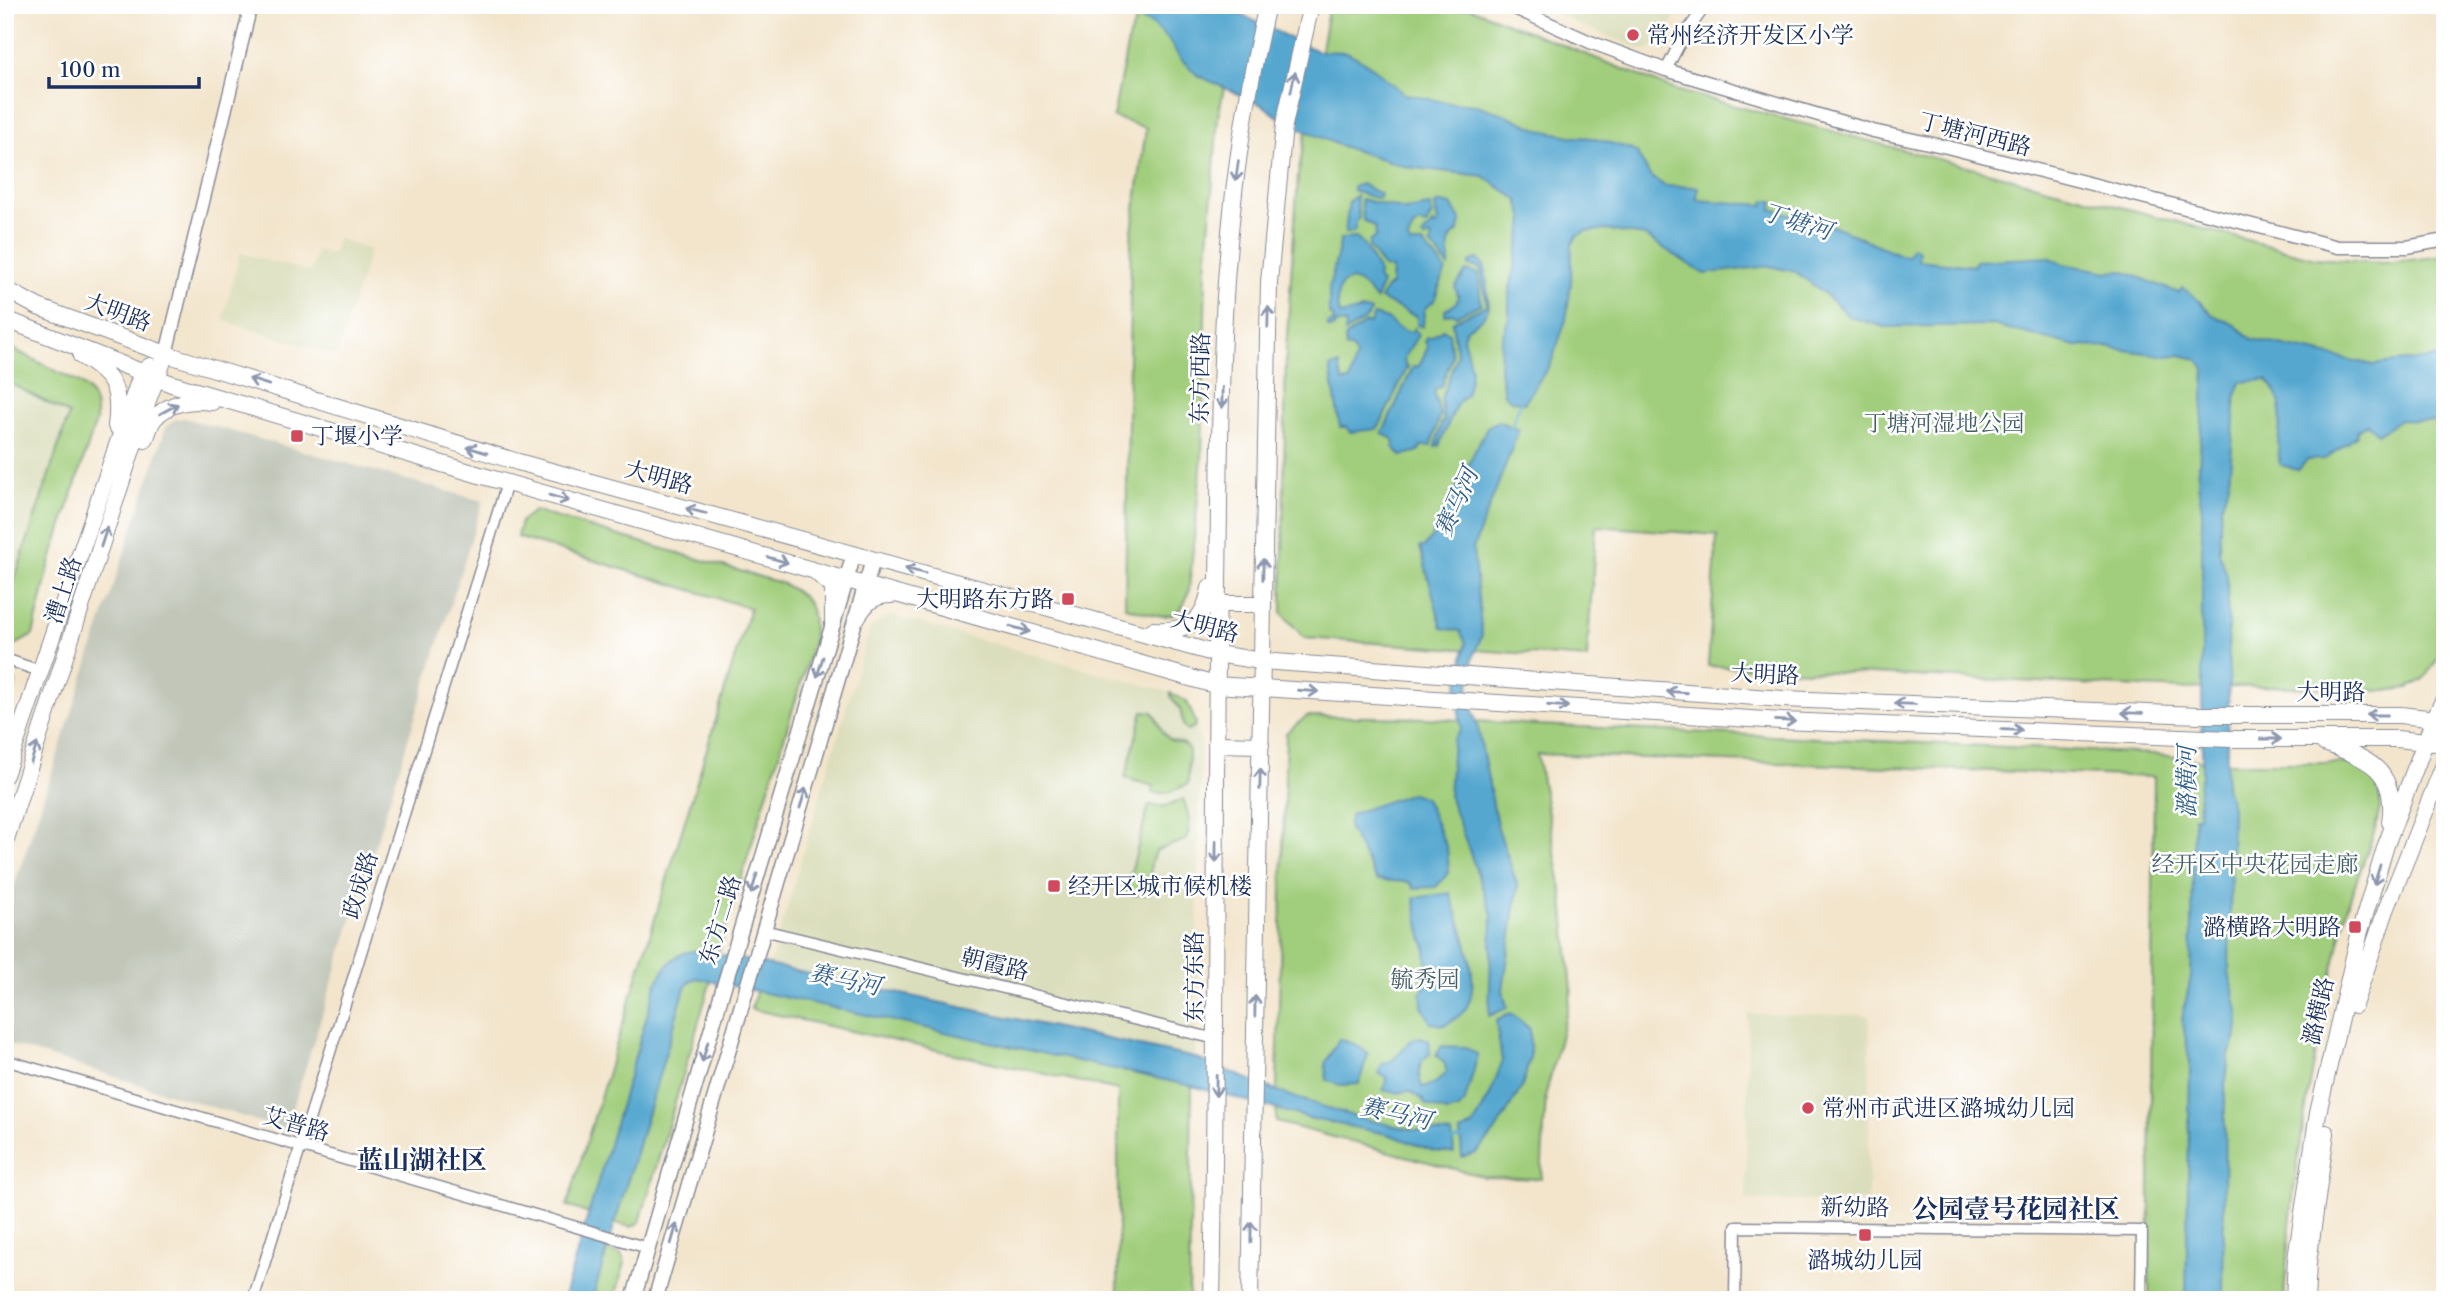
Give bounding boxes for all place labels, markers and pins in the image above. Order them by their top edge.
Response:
place label: 常州经济开发区小学 [1647,21,1854,49]
marker: 常州经济开发区小学 [1625,27,1641,43]
place label: 丁堰小学 [311,422,403,450]
marker: 丁堰小学 [289,428,305,444]
place label: 大明路东方路 [916,585,1054,613]
marker: 大明路东方路 [1060,591,1076,607]
place label: 经开区城市候机楼 [1068,872,1252,900]
marker: 经开区城市候机楼 [1046,878,1062,894]
place label: 潞横路大明路 [2203,913,2341,941]
marker: 潞横路大明路 [2347,919,2363,935]
place label: 常州市武进区潞城幼儿园 [1822,1094,2075,1122]
marker: 常州市武进区潞城幼儿园 [1800,1100,1816,1116]
marker: 潞城幼儿园 [1857,1227,1873,1243]
place label: 潞城幼儿园 [1808,1246,1923,1274]

